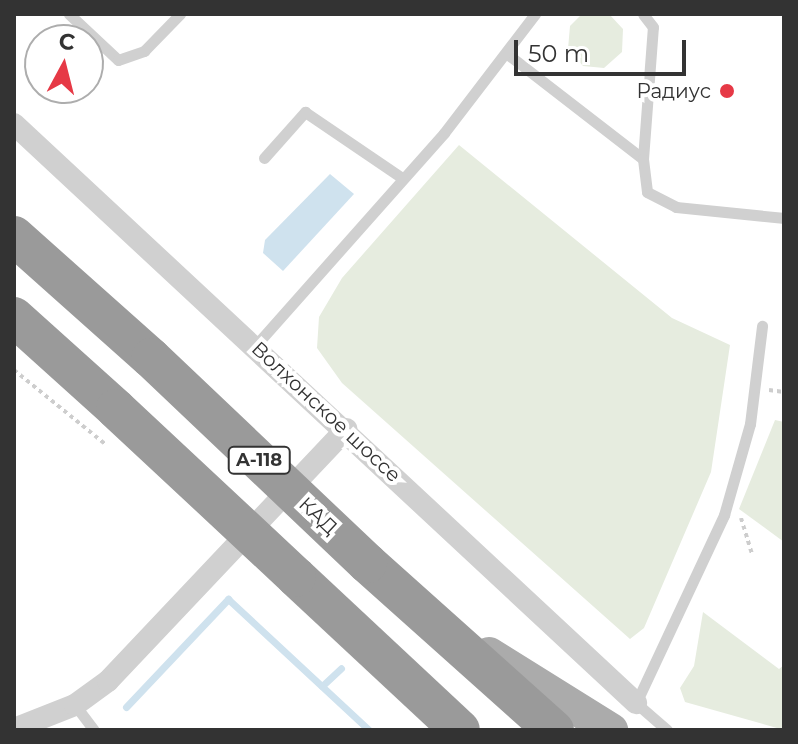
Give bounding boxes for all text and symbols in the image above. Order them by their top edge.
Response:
north arrow [24,24,104,104]
scale bar [518,24,690,74]
text: С [57,27,76,56]
text: 50 m [528,39,589,68]
place label: Радиус [637,79,711,103]
marker: Радиус [718,82,736,100]
street label: Волхонское шоссе [246,337,406,487]
road number: А-118 [227,446,291,474]
street label: КАД [294,492,342,540]

